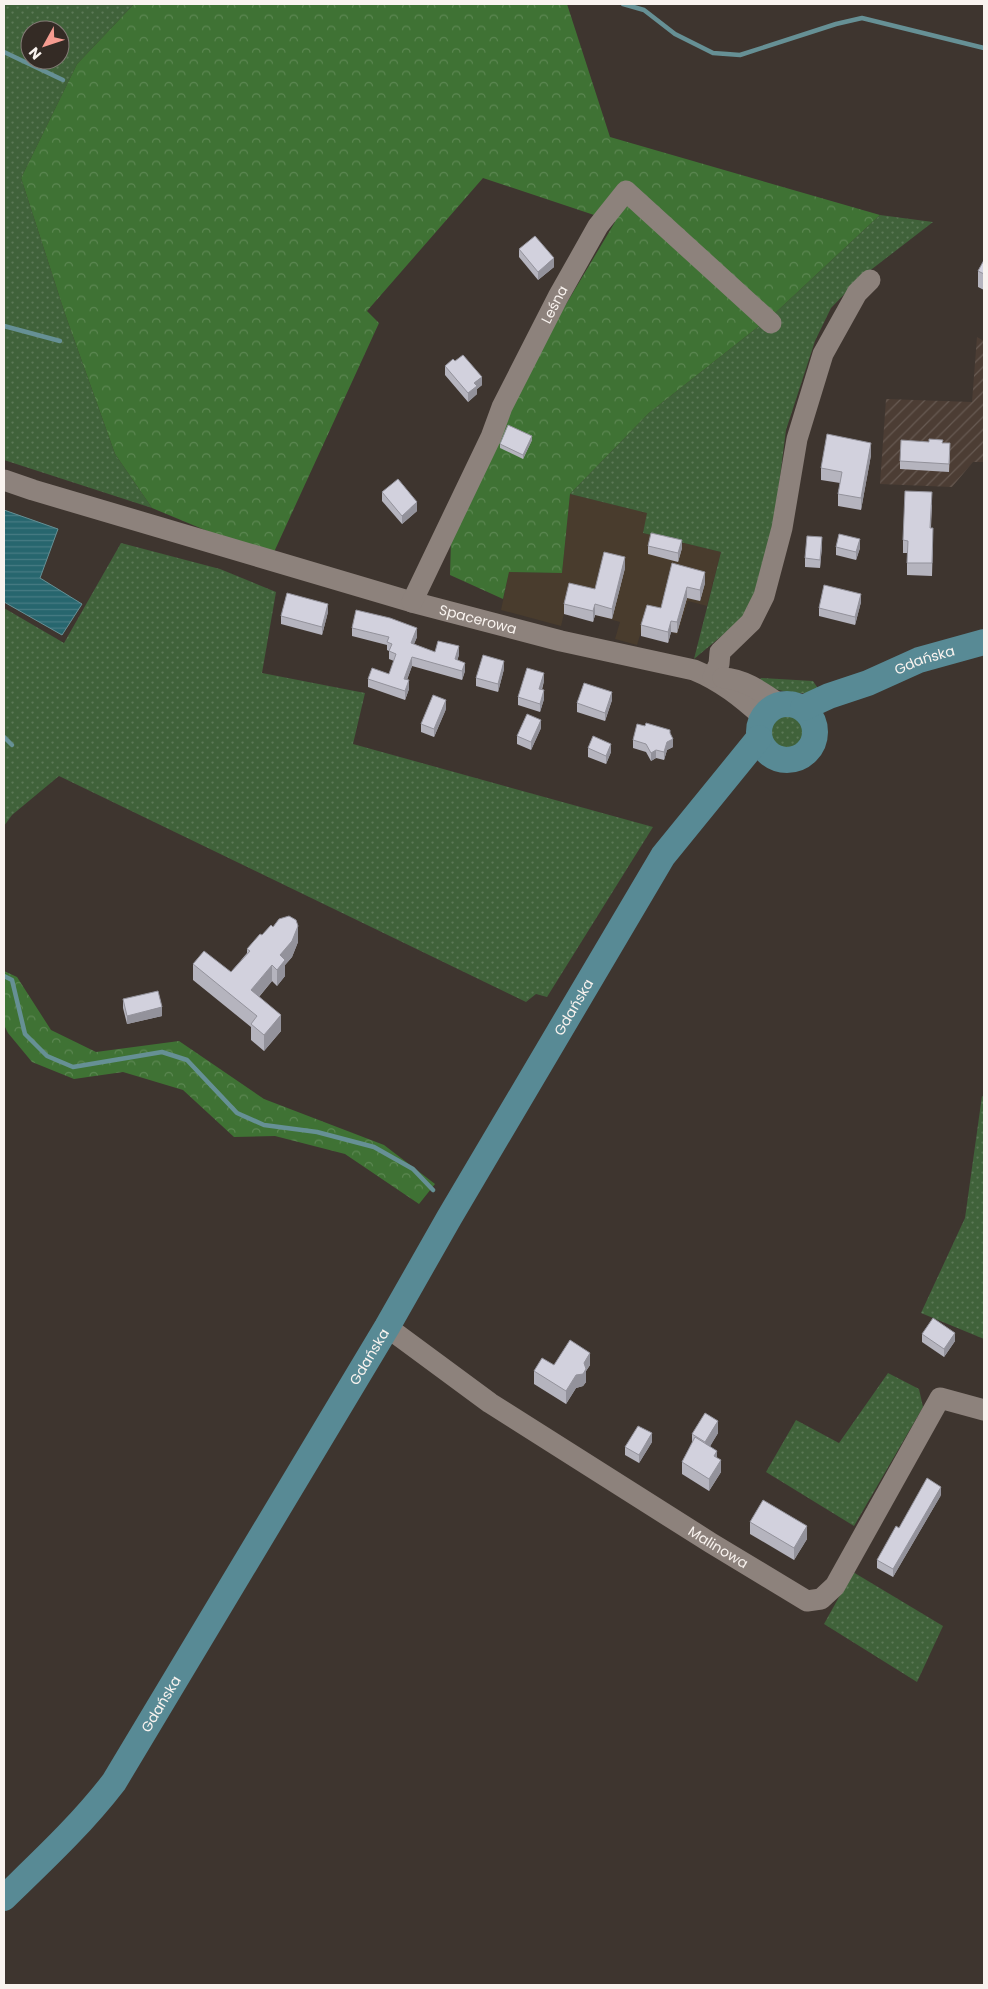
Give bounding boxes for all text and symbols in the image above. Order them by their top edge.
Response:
north arrow [20,20,70,70]
text: N [24,43,46,64]
street label: Leśna [536,282,573,327]
street label: Spacerowa [437,600,519,639]
street label: Gdańska [891,641,957,680]
street label: Gdańska [549,975,598,1039]
street label: Gdańska [344,1325,394,1389]
street label: Malinowa [684,1521,752,1573]
street label: Gdańska [136,1672,186,1736]

